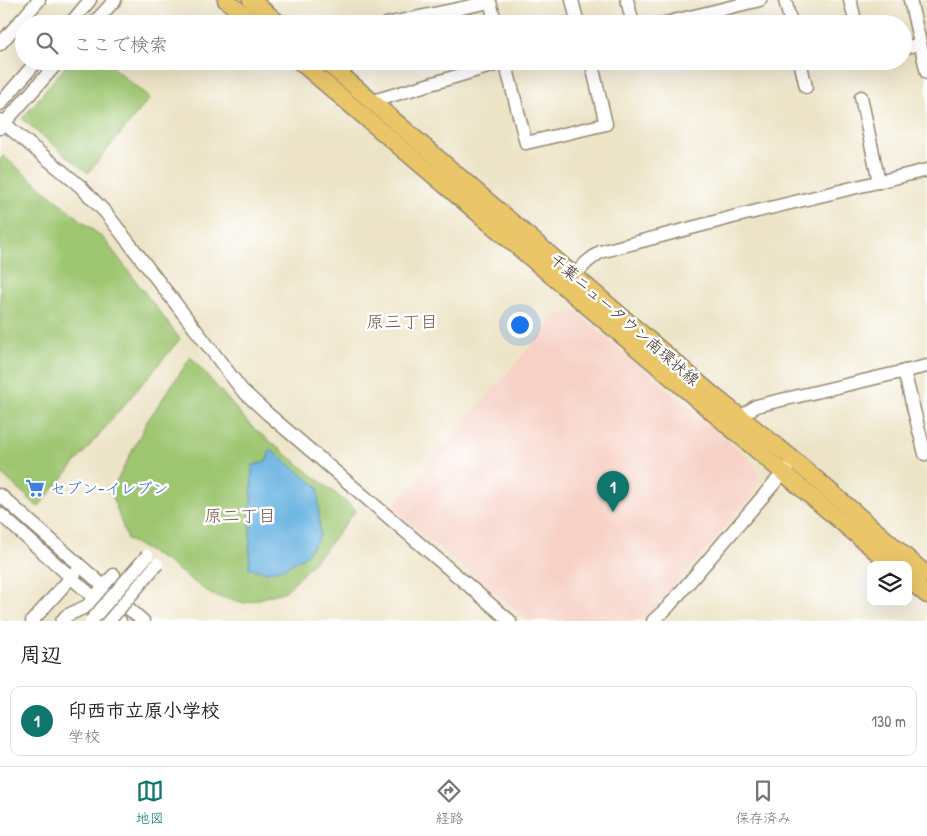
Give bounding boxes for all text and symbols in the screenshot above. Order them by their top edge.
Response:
search box [15,15,912,70]
icon: search [33,29,61,57]
text: ここで検索 [73,31,168,57]
street label: 千葉ニュータウン南環状線 [545,248,705,390]
district label: 原三丁目 [366,309,438,334]
your location [507,312,533,338]
pin: 1 [597,471,629,512]
supermarket icon: セブン-イレブン [24,477,46,499]
place label: セブン-イレブン [50,477,168,499]
district label: 原二丁目 [204,503,276,528]
map controls [867,561,912,606]
button: layers [867,561,912,606]
text: 周辺 [20,640,62,669]
text: 印西市立原小学校 [68,697,220,723]
text: 1 [34,710,40,732]
text: 130 m [871,710,906,732]
text: 学校 [68,725,100,747]
tab: 地図 [136,777,164,827]
tab: 経路 [435,777,463,827]
tab: 保存済み [735,777,791,827]

